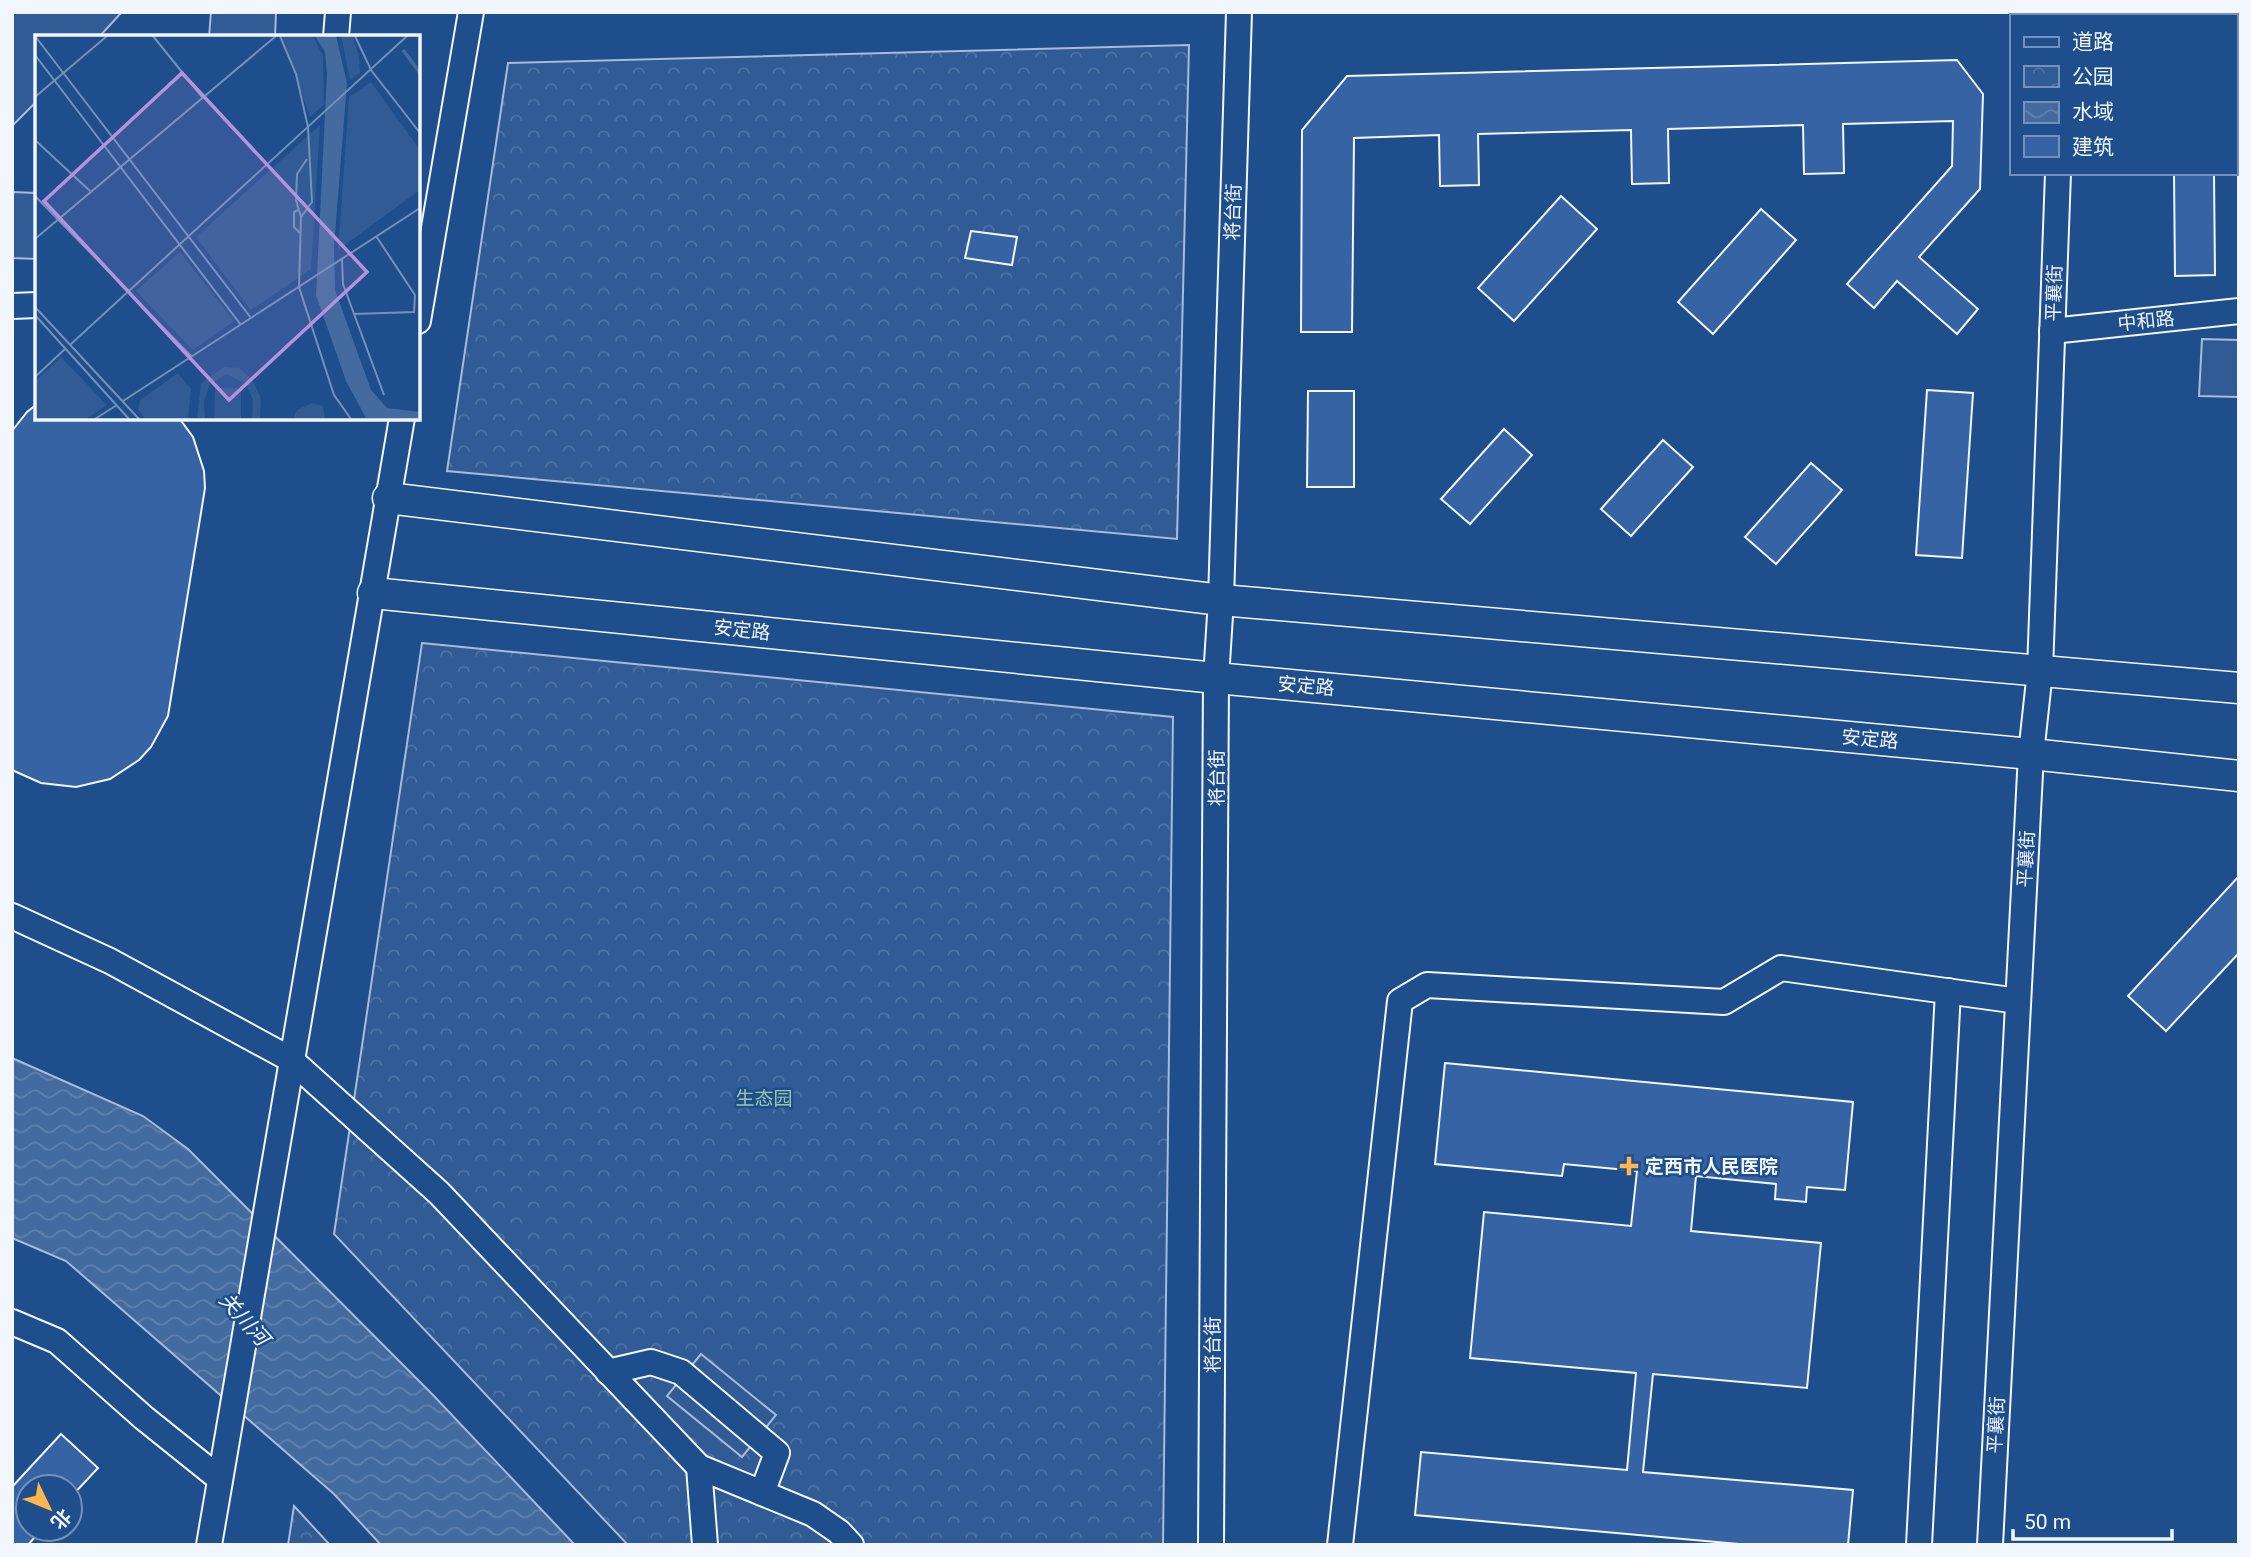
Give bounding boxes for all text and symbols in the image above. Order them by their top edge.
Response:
legend [2010,14,2237,175]
text: 道路 [2072,30,2114,54]
inset map [35,35,420,420]
text: 公园 [2072,65,2114,89]
text: 水域 [2072,100,2114,124]
text: 建筑 [2072,135,2114,159]
street label: 将台街 [1221,183,1245,241]
street label: 平襄街 [2042,264,2066,322]
street label: 中和路 [2116,307,2176,335]
street label: 安定路 [712,616,772,644]
street label: 安定路 [1277,672,1335,700]
street label: 安定路 [1841,725,1899,753]
street label: 将台街 [1205,749,1228,807]
street label: 平襄街 [2013,830,2039,888]
park label: 生态园 [735,1087,793,1110]
place label: 定西市人民医院 [1645,1155,1778,1178]
marker: 定西市人民医院 [1619,1156,1639,1176]
water label: 关川河 [214,1288,277,1353]
street label: 将台街 [1201,1316,1224,1374]
street label: 平襄街 [1983,1396,2009,1454]
north arrow [14,1473,84,1543]
scale bar [2013,1498,2172,1542]
text: 北 [46,1504,76,1534]
text: 50 m [2024,1510,2071,1534]

